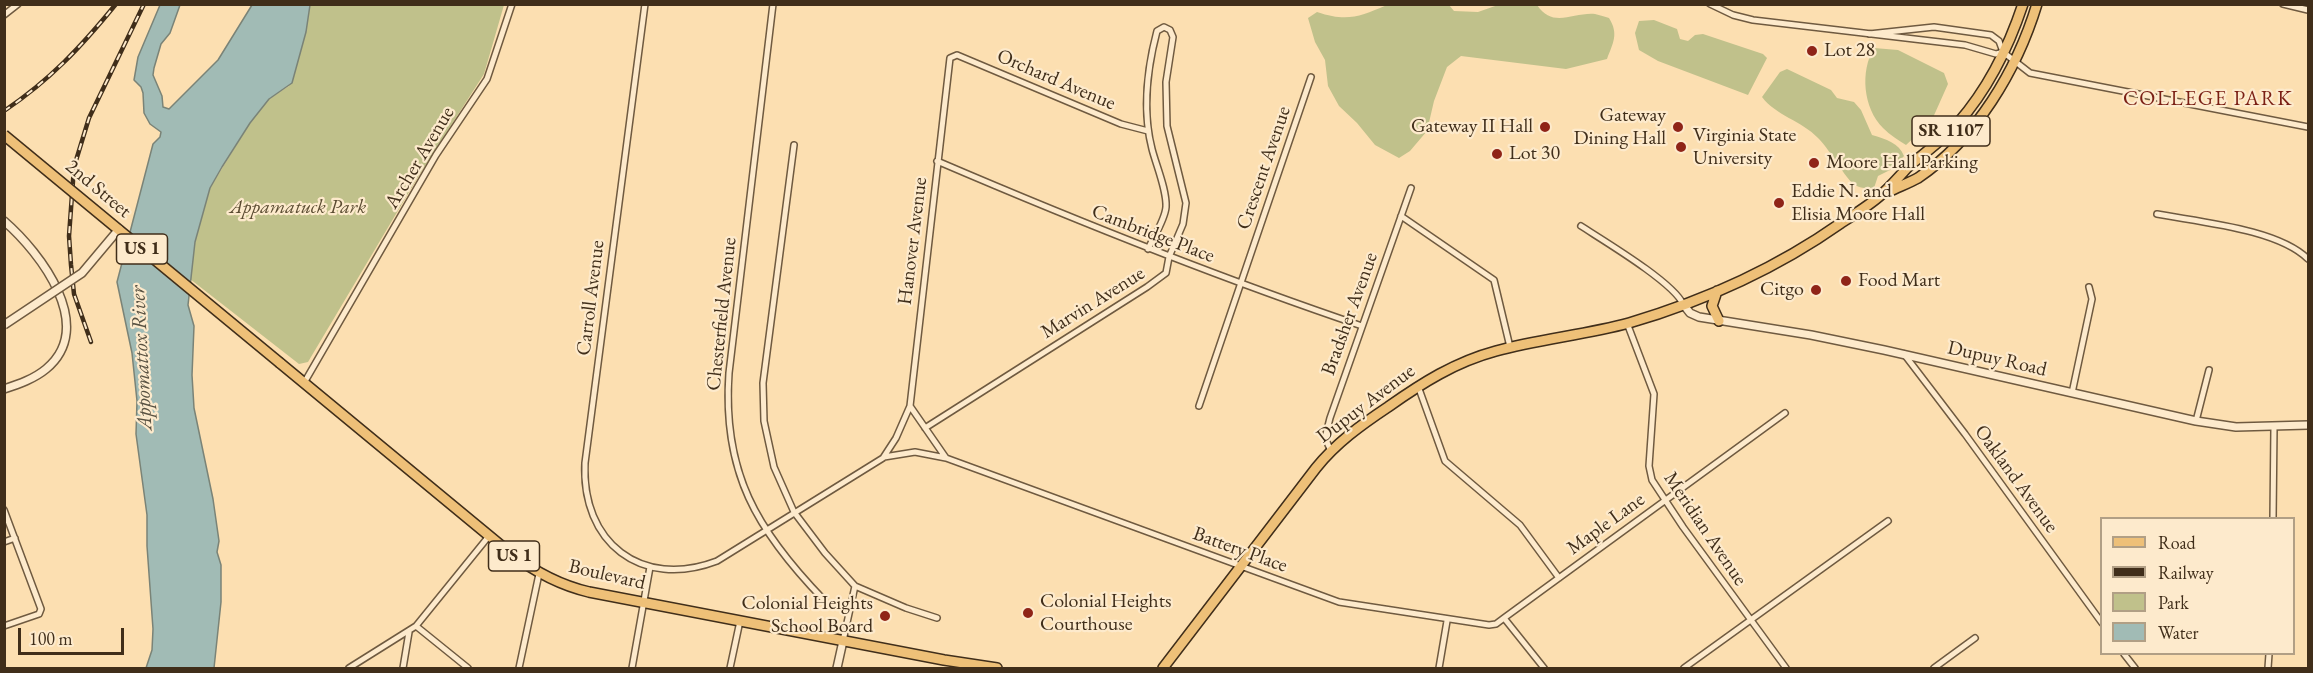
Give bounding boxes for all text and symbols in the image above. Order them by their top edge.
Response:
place label: Lot 28 [1824,39,1875,63]
street label: Orchard Avenue [993,44,1119,116]
marker: Lot 28 [1805,44,1819,58]
district label: COLLEGE PARK [2123,86,2293,112]
street label: Archer Avenue [380,103,460,213]
street label: Crescent Avenue [1232,103,1296,233]
place label: Gateway Dining Hall [1574,104,1666,151]
place label: Gateway II Hall [1411,115,1533,139]
road number: SR 1107 [1912,116,1990,146]
marker: Gateway II Hall [1538,120,1552,134]
marker: Gateway Dining Hall [1671,120,1685,134]
place label: Virginia State University [1693,124,1796,171]
marker: Virginia State University [1674,140,1688,154]
place label: Lot 30 [1509,142,1560,166]
marker: Lot 30 [1490,147,1504,161]
place label: Moore Hall Parking [1826,151,1978,175]
street label: 2nd Street [60,155,136,223]
marker: Moore Hall Parking [1807,156,1821,170]
street label: Hanover Avenue [893,176,933,306]
place label: Eddie N. and Elisia Moore Hall [1791,180,1925,227]
park label: Appamatuck Park [230,196,366,220]
marker: Eddie N. and Elisia Moore Hall [1772,196,1786,210]
street label: Cambridge Place [1088,200,1218,268]
road number: US 1 [116,234,168,264]
street label: Chesterfield Avenue [702,236,742,392]
street label: Carroll Avenue [572,239,610,357]
street label: Bradsher Avenue [1317,249,1383,379]
street label: Marvin Avenue [1037,262,1149,344]
place label: Food Mart [1858,269,1940,293]
marker: Food Mart [1839,274,1853,288]
place label: Citgo [1760,278,1804,302]
marker: Citgo [1809,283,1823,297]
water label: Appomattox River [126,285,158,431]
street label: Dupuy Road [1945,336,2049,382]
street label: Dupuy Avenue [1312,359,1420,449]
street label: Oakland Avenue [1969,420,2063,538]
street label: Meridian Avenue [1658,468,1752,590]
street label: Maple Lane [1562,488,1650,560]
legend [2100,517,2295,655]
street label: Battery Place [1189,522,1291,578]
text: Road [2158,531,2196,554]
road number: US 1 [488,541,540,571]
street label: Boulevard [566,555,648,595]
text: Railway [2158,561,2214,584]
place label: Colonial Heights Courthouse [1040,590,1171,637]
text: Park [2158,591,2189,614]
place label: Colonial Heights School Board [742,592,873,639]
marker: Colonial Heights Courthouse [1021,606,1035,620]
marker: Colonial Heights School Board [878,609,892,623]
scale bar [21,616,128,654]
text: Water [2158,621,2199,644]
text: 100 m [29,627,73,650]

